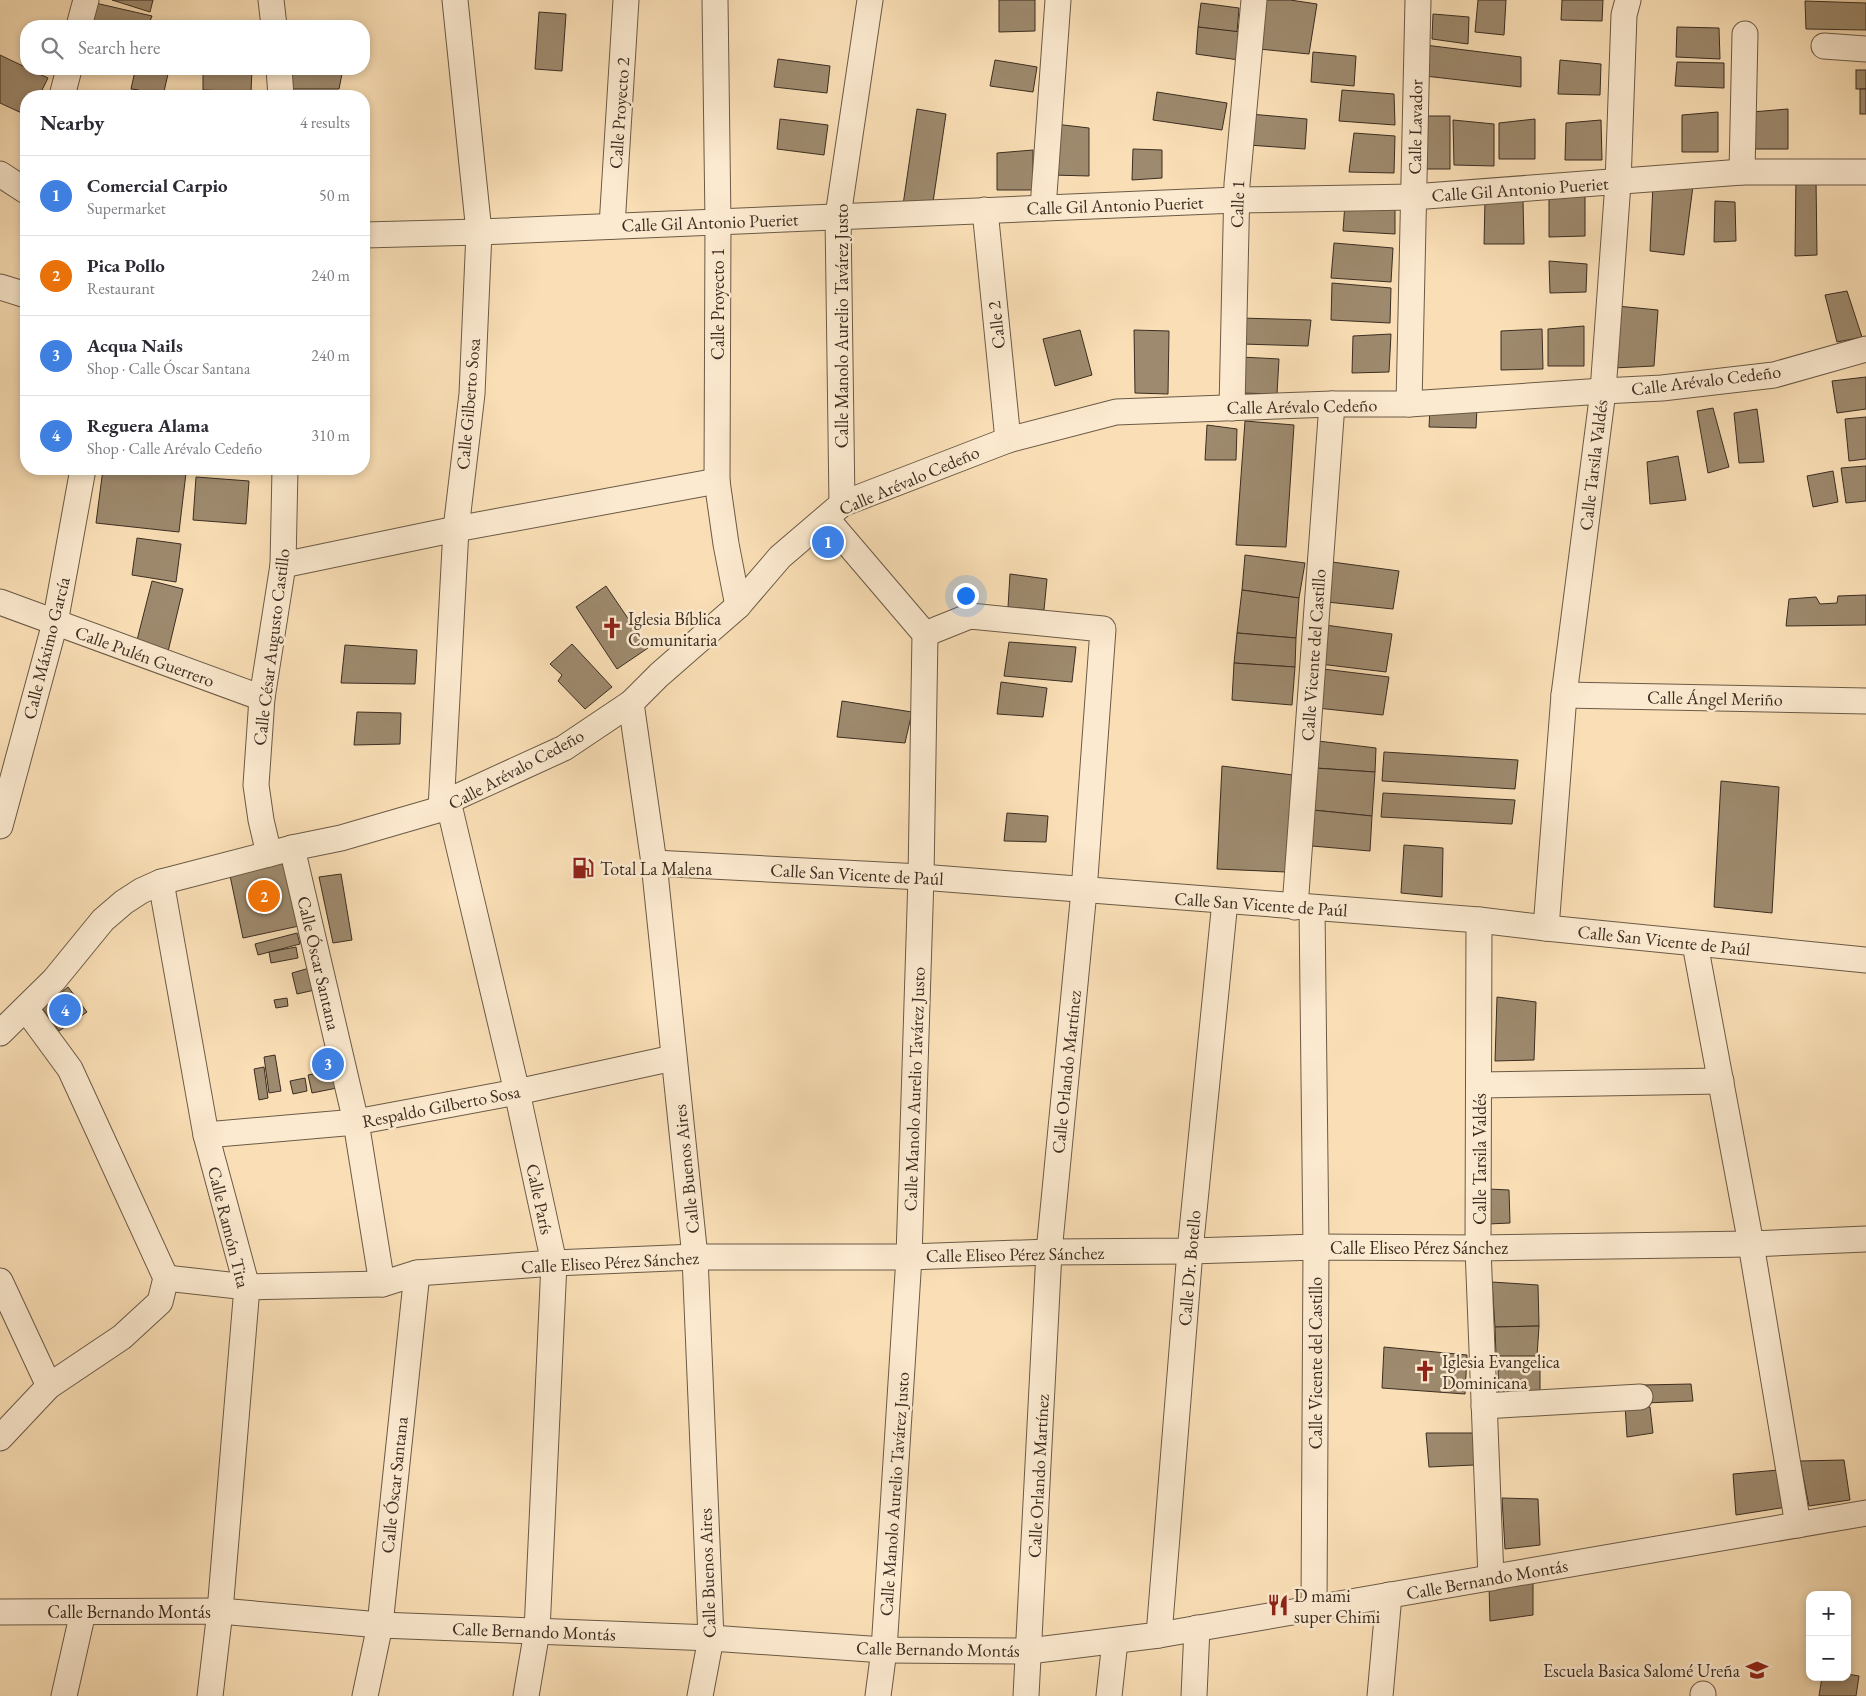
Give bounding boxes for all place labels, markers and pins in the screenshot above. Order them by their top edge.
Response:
pin: 1 [812,523,844,561]
place label: Iglesia Bíblica Comunitaria [628,607,722,651]
church icon: Iglesia Bíblica Comunitaria [599,615,625,641]
fuel station icon: Total La Malena [570,855,596,881]
place label: Total La Malena [600,857,713,880]
pin: 2 [248,877,280,915]
pin: 4 [49,991,81,1029]
pin: 3 [312,1045,344,1083]
place label: Iglesia Evangelica Dominicana [1442,1350,1561,1394]
church icon: Iglesia Evangelica Dominicana [1412,1358,1438,1384]
place label: D mami super Chimi [1294,1584,1381,1628]
restaurant icon: D mami super Chimi [1265,1592,1291,1618]
school or university icon: Escuela Basica Salomé Ureña [1744,1657,1770,1683]
place label: Escuela Basica Salomé Ureña [1543,1659,1741,1682]

